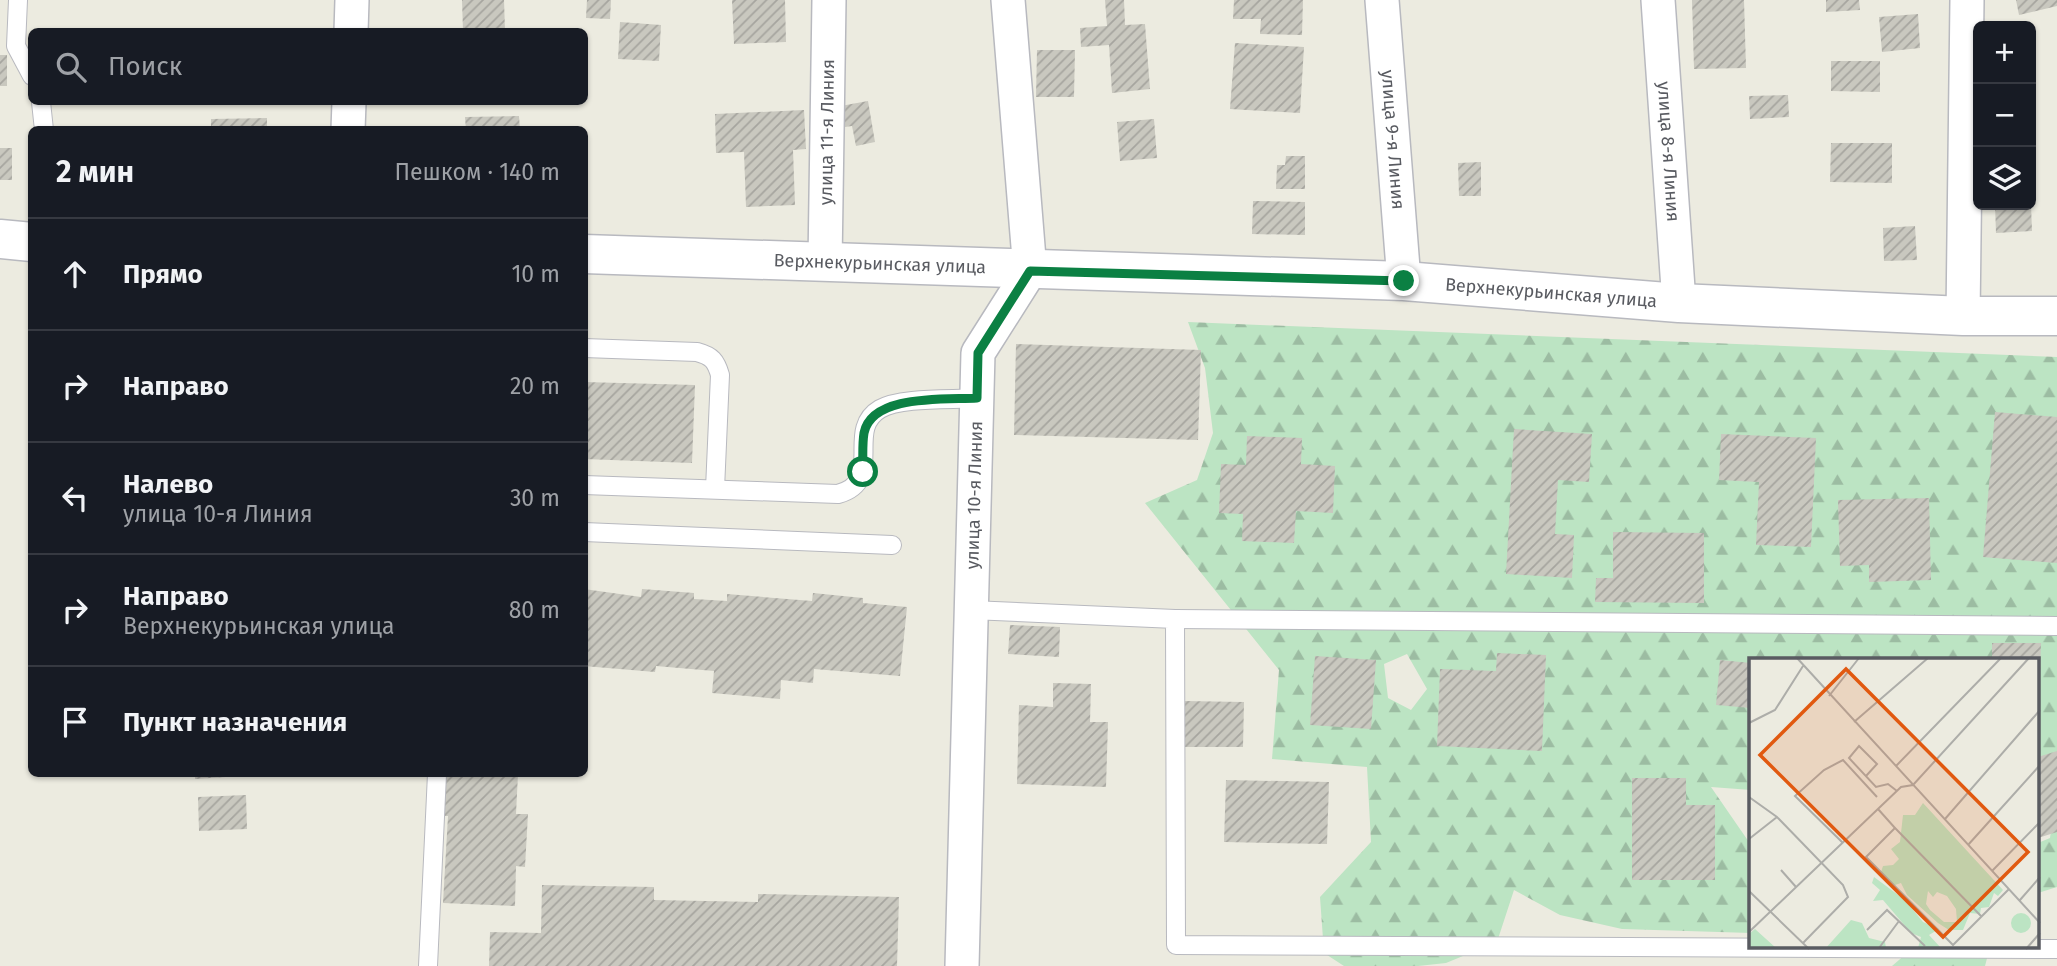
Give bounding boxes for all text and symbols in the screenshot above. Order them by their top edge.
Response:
map controls [1973,21,2036,210]
button: + [1973,21,2036,84]
search box [28,28,588,105]
icon: search [52,48,90,86]
text: Поиск [108,51,182,82]
street label: улица 11-я Линия [815,59,839,205]
street label: улица 9-я Линия [1376,69,1409,210]
street label: улица 8-я Линия [1653,81,1684,223]
button: − [1973,84,2036,147]
button: layers [1973,147,2036,210]
text: 2 мин [56,154,134,190]
text: Пешком · 140 m [394,158,560,186]
street label: Верхнекурьинская улица [773,249,986,278]
icon: ahead [56,255,94,293]
text: Прямо [123,259,203,290]
text: 10 m [511,260,560,288]
route end [1388,265,1419,296]
street label: Верхнекурьинская улица [1444,273,1658,312]
icon: right [56,367,94,405]
text: Направо [123,371,229,402]
text: 20 m [510,372,560,400]
street label: улица 10-я Линия [961,421,987,570]
route start [847,456,878,487]
text: Налево [123,469,213,500]
icon: left [56,479,94,517]
text: 30 m [510,484,560,512]
text: улица 10-я Линия [123,500,313,528]
text: Направо [123,581,229,612]
icon: right [56,591,94,629]
text: 80 m [509,596,560,624]
text: Верхнекурьинская улица [123,612,394,640]
inset map [1749,658,2039,948]
icon: arrive [56,703,94,741]
text: Пункт назначения [123,707,347,738]

